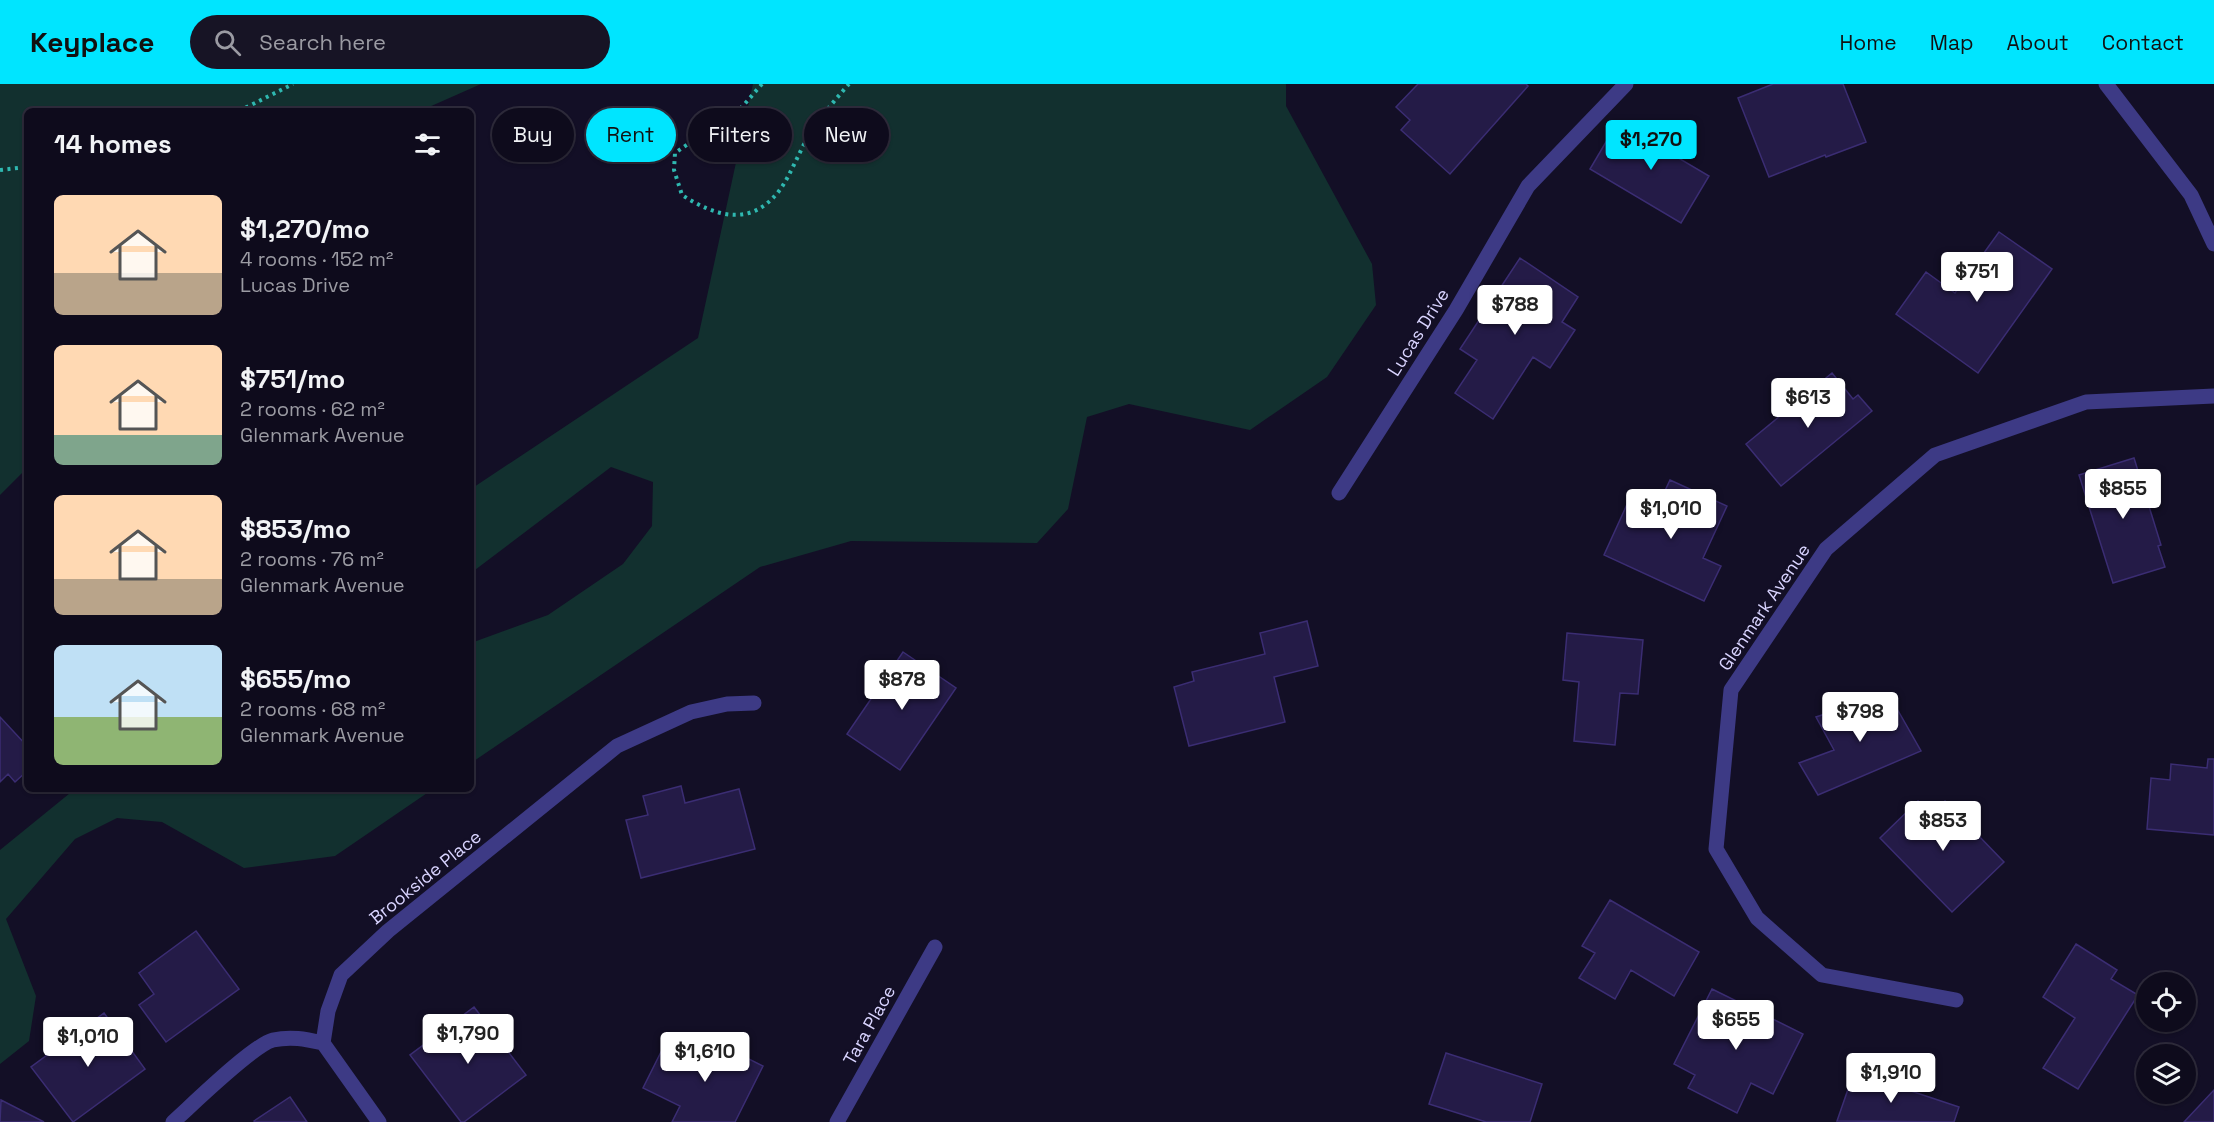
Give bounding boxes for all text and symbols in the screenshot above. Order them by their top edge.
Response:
search box [190,15,610,69]
text: Keyplace [30,24,154,60]
icon: search [211,26,244,59]
text: Search here [259,28,386,56]
text: Home [1839,29,1897,56]
text: Map [1930,29,1974,56]
text: About [2007,29,2069,56]
text: Contact [2102,29,2184,56]
chip: Buy [492,108,574,162]
chip: Rent [586,108,676,162]
chip: Filters [688,108,792,162]
chip: New [804,108,889,162]
pin: $1,270 [1602,120,1700,171]
text: $1,270 [1620,126,1682,152]
text: 14 homes [54,127,172,161]
icon: filters [411,128,444,161]
text: $1,270/mo [240,212,370,246]
icon: home [102,219,174,291]
text: 4 rooms · 152 m² [240,246,393,272]
pin: $751 [1941,252,2013,303]
text: $751 [1955,258,1999,284]
text: Lucas Drive [240,272,350,298]
street label: Lucas Drive [1382,284,1454,380]
pin: $788 [1479,285,1551,336]
text: $788 [1491,291,1539,317]
text: $751/mo [240,362,345,396]
icon: home [102,369,174,441]
pin: $613 [1772,378,1844,429]
text: $613 [1785,384,1831,410]
text: 2 rooms · 62 m² [240,396,385,422]
text: Glenmark Avenue [240,422,405,448]
pin: $855 [2087,469,2159,520]
text: $855 [2099,475,2147,501]
pin: $1,010 [1622,489,1720,540]
text: $1,010 [1640,495,1702,521]
text: $853/mo [240,512,351,546]
icon: home [102,519,174,591]
street label: Glenmark Avenue [1713,539,1815,675]
text: 2 rooms · 76 m² [240,546,384,572]
text: Glenmark Avenue [240,572,405,598]
pin: $878 [866,660,938,711]
text: $655/mo [240,662,351,696]
text: $878 [879,666,926,692]
icon: home [102,669,174,741]
pin: $798 [1824,692,1896,743]
text: 2 rooms · 68 m² [240,696,385,722]
text: $798 [1836,698,1884,724]
text: Glenmark Avenue [240,722,405,748]
pin: $853 [1907,801,1979,852]
text: $853 [1919,807,1967,833]
street label: Brookside Place [364,825,486,929]
map controls [2136,972,2196,1104]
button: locate [2136,972,2196,1032]
street label: Tara Place [838,981,900,1069]
pin: $655 [1700,1000,1772,1051]
text: $655 [1712,1006,1760,1032]
pin: $1,790 [419,1014,517,1065]
pin: $1,010 [39,1017,137,1068]
text: $1,790 [437,1020,499,1046]
text: $1,010 [57,1023,119,1049]
pin: $1,610 [656,1032,754,1083]
text: $1,610 [674,1038,736,1064]
button: layers [2136,1044,2196,1104]
pin: $1,910 [1842,1053,1940,1104]
text: $1,910 [1860,1059,1922,1085]

